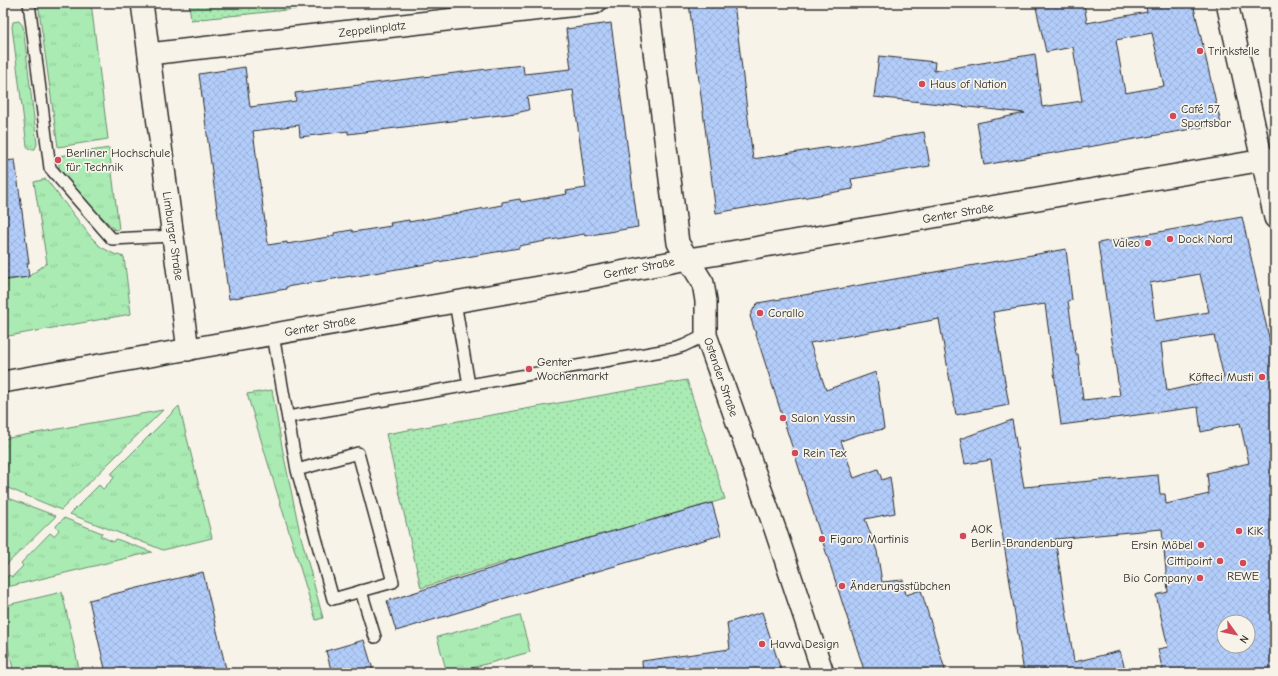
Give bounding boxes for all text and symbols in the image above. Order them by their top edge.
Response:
street label: Zeppelinplatz [338,18,407,40]
place label: Trinkstelle [1208,44,1260,58]
marker: Trinkstelle [1195,46,1205,56]
place label: Haus of Nation [930,77,1007,91]
marker: Haus of Nation [917,79,927,89]
place label: Café 57 Sportsbar [1181,102,1231,130]
marker: Café 57 Sportsbar [1168,111,1178,121]
place label: Berliner Hochschule für Technik [65,146,170,174]
marker: Berliner Hochschule für Technik [53,155,63,165]
street label: Limburger Straße [160,191,186,281]
street label: Genter Straße [921,200,995,226]
place label: Dock Nord [1178,232,1233,246]
marker: Dock Nord [1165,234,1175,244]
place label: Valeo [1113,236,1140,250]
marker: Valeo [1143,238,1153,248]
street label: Genter Straße [602,254,676,282]
place label: Corallo [768,306,804,320]
marker: Corallo [755,308,765,318]
street label: Genter Straße [283,313,357,339]
street label: Ostender Straße [701,336,741,418]
place label: Genter Wochenmarkt [537,355,609,383]
marker: Genter Wochenmarkt [524,364,534,374]
place label: Köfteci Musti [1189,370,1254,384]
marker: Köfteci Musti [1257,372,1267,382]
place label: Salon Yassin [791,411,855,425]
marker: Salon Yassin [778,413,788,423]
place label: Rein Tex [803,446,847,460]
marker: Rein Tex [790,448,800,458]
place label: AOK Berlin-Brandenburg [971,522,1073,550]
place label: KiK [1247,524,1263,538]
marker: KiK [1234,526,1244,536]
marker: AOK Berlin-Brandenburg [958,531,968,541]
place label: Figaro Martinis [830,532,909,546]
marker: Figaro Martinis [817,534,827,544]
place label: Ersin Möbel [1131,538,1193,552]
marker: Ersin Möbel [1196,540,1206,550]
place label: Cittipoint [1167,554,1213,568]
marker: Cittipoint [1215,556,1225,566]
marker: REWE [1238,558,1248,568]
place label: REWE [1227,569,1259,583]
place label: Bio Company [1123,571,1193,585]
marker: Bio Company [1195,573,1205,583]
place label: Änderungsstübchen [850,579,951,593]
marker: Änderungsstübchen [837,581,847,591]
north arrow [1216,614,1256,654]
text: N [1237,633,1251,646]
place label: Havva Design [770,637,839,651]
marker: Havva Design [757,639,767,649]

